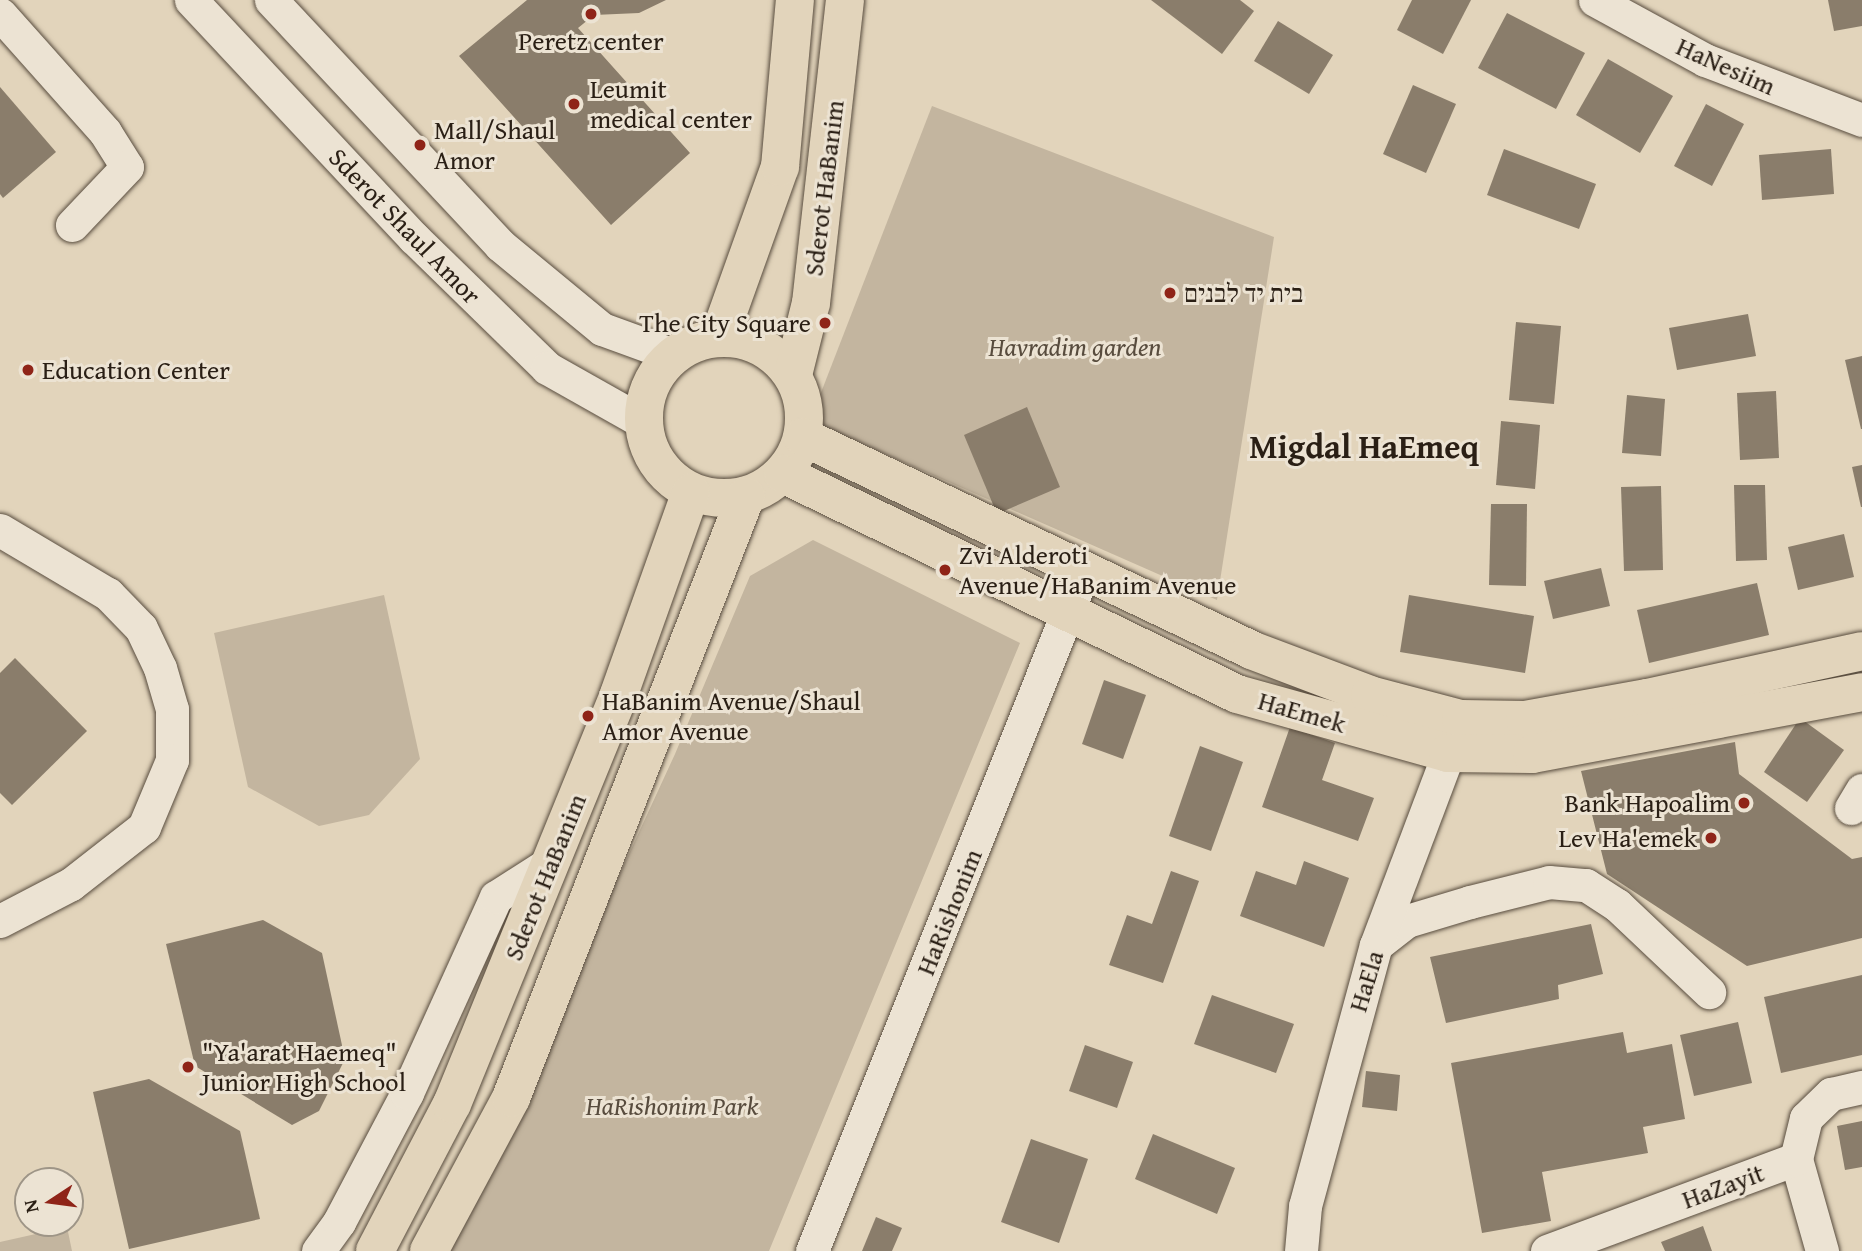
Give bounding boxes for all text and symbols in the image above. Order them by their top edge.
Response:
marker: Peretz center [583,6,599,22]
place label: Peretz center [518,25,664,57]
street label: HaNesiim [1672,30,1780,102]
place label: Leumit medical center [590,73,752,134]
marker: Leumit medical center [564,94,584,114]
street label: Sderot HaBanim [798,98,850,278]
place label: Mall/Shaul Amor [434,114,555,176]
marker: Mall/Shaul Amor [412,137,428,153]
street label: Sderot Shaul Amor [323,141,487,311]
place label: בית יד לבנים [1184,277,1303,309]
marker: בית יד לבנים [1162,285,1178,301]
place label: The City Square [639,307,811,339]
marker: The City Square [817,315,833,331]
park label: Havradim garden [988,331,1162,363]
place label: Education Center [42,354,230,386]
marker: Education Center [20,362,36,378]
district label: Migdal HaEmeq [1249,427,1479,467]
place label: Zvi Alderoti Avenue/HaBanim Avenue [959,539,1236,600]
marker: Zvi Alderoti Avenue/HaBanim Avenue [937,562,953,578]
place label: HaBanim Avenue/Shaul Amor Avenue [602,685,861,746]
street label: HaEmek [1255,685,1349,739]
marker: HaBanim Avenue/Shaul Amor Avenue [580,708,596,724]
place label: Bank Hapoalim [1564,787,1730,819]
street label: Sderot HaBanim [497,789,593,965]
marker: Bank Hapoalim [1736,795,1752,811]
place label: Lev Ha'emek [1558,822,1697,854]
marker: Lev Ha'emek [1703,830,1719,846]
street label: HaRishonim [910,844,988,980]
street label: HaEla [1342,947,1390,1015]
place label: "Ya'arat Haemeq" Junior High School [202,1036,406,1098]
marker: "Ya'arat Haemeq" Junior High School [180,1059,196,1075]
park label: HaRishonim Park [586,1090,758,1122]
street label: HaZayit [1678,1157,1768,1215]
north arrow [14,1167,84,1237]
text: N [15,1197,46,1216]

